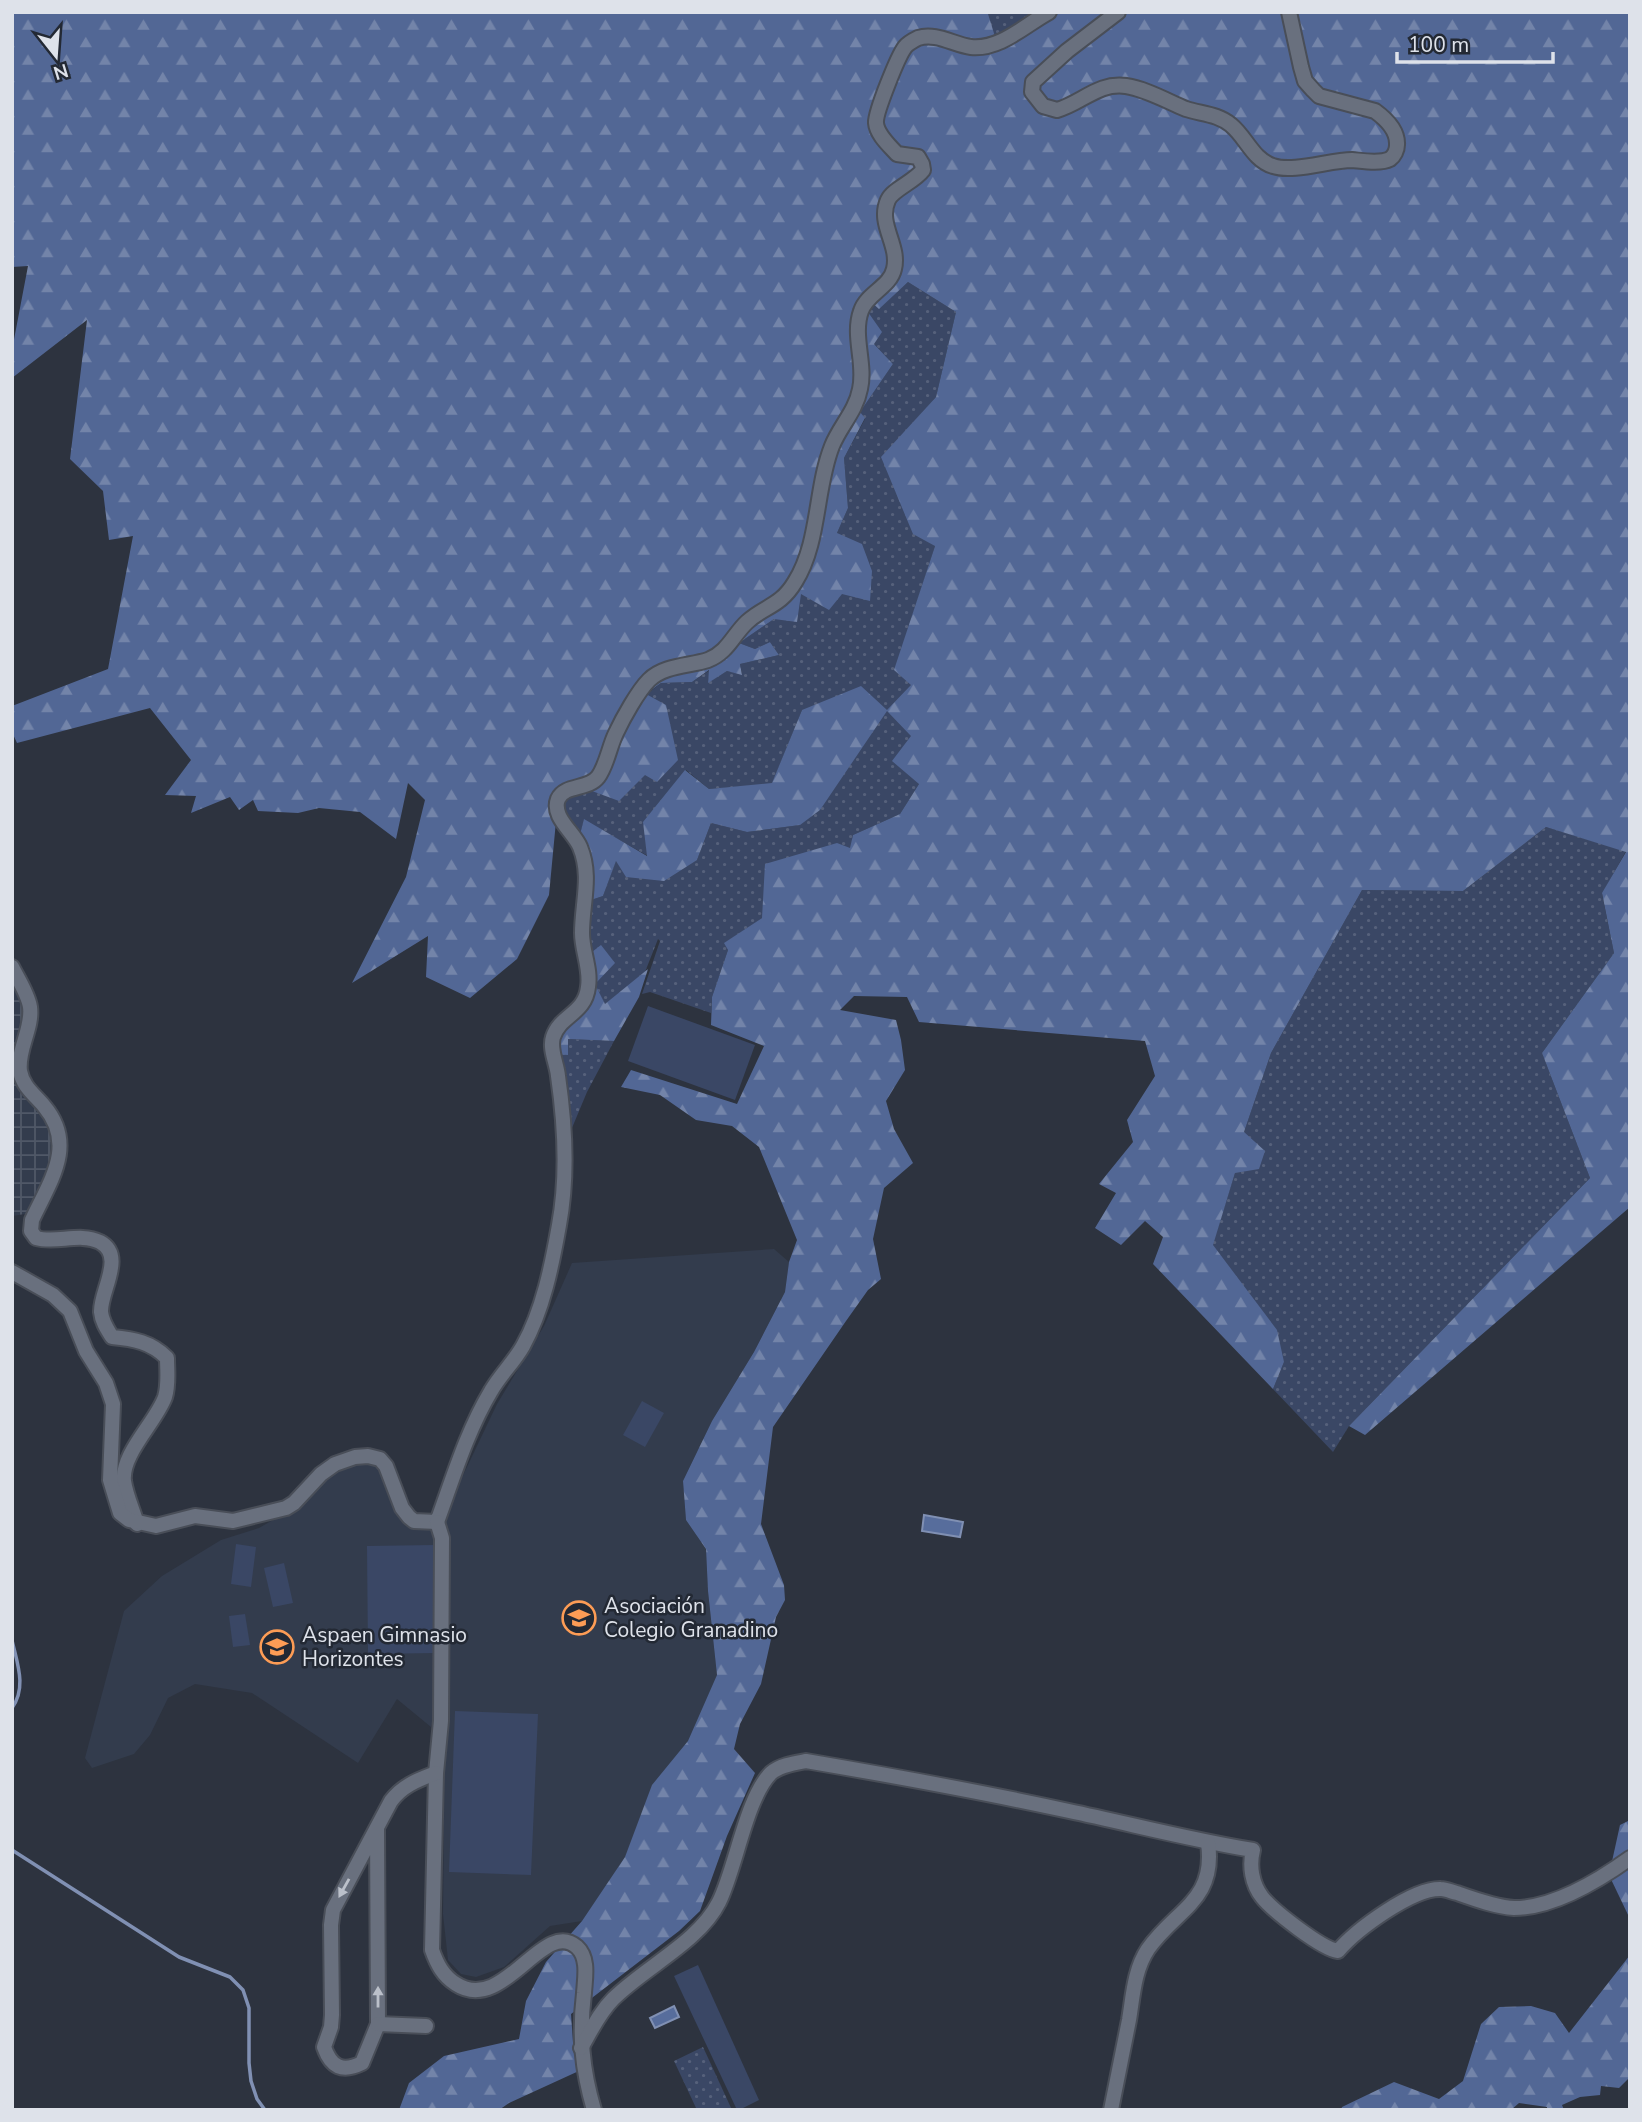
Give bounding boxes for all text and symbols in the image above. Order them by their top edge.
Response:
north arrow [21,21,91,91]
scale bar [1397,21,1553,65]
text: 100 m [1408,31,1469,59]
text: N [50,57,71,86]
place label: Asociación Colegio Granadino [604,1592,778,1644]
school or university icon: Asociación Colegio Granadino [560,1599,598,1637]
place label: Aspaen Gimnasio Horizontes [302,1621,467,1673]
school or university icon: Aspaen Gimnasio Horizontes [258,1628,296,1666]
one-way arrow [338,1878,350,1898]
one-way arrow [372,1986,384,2008]

